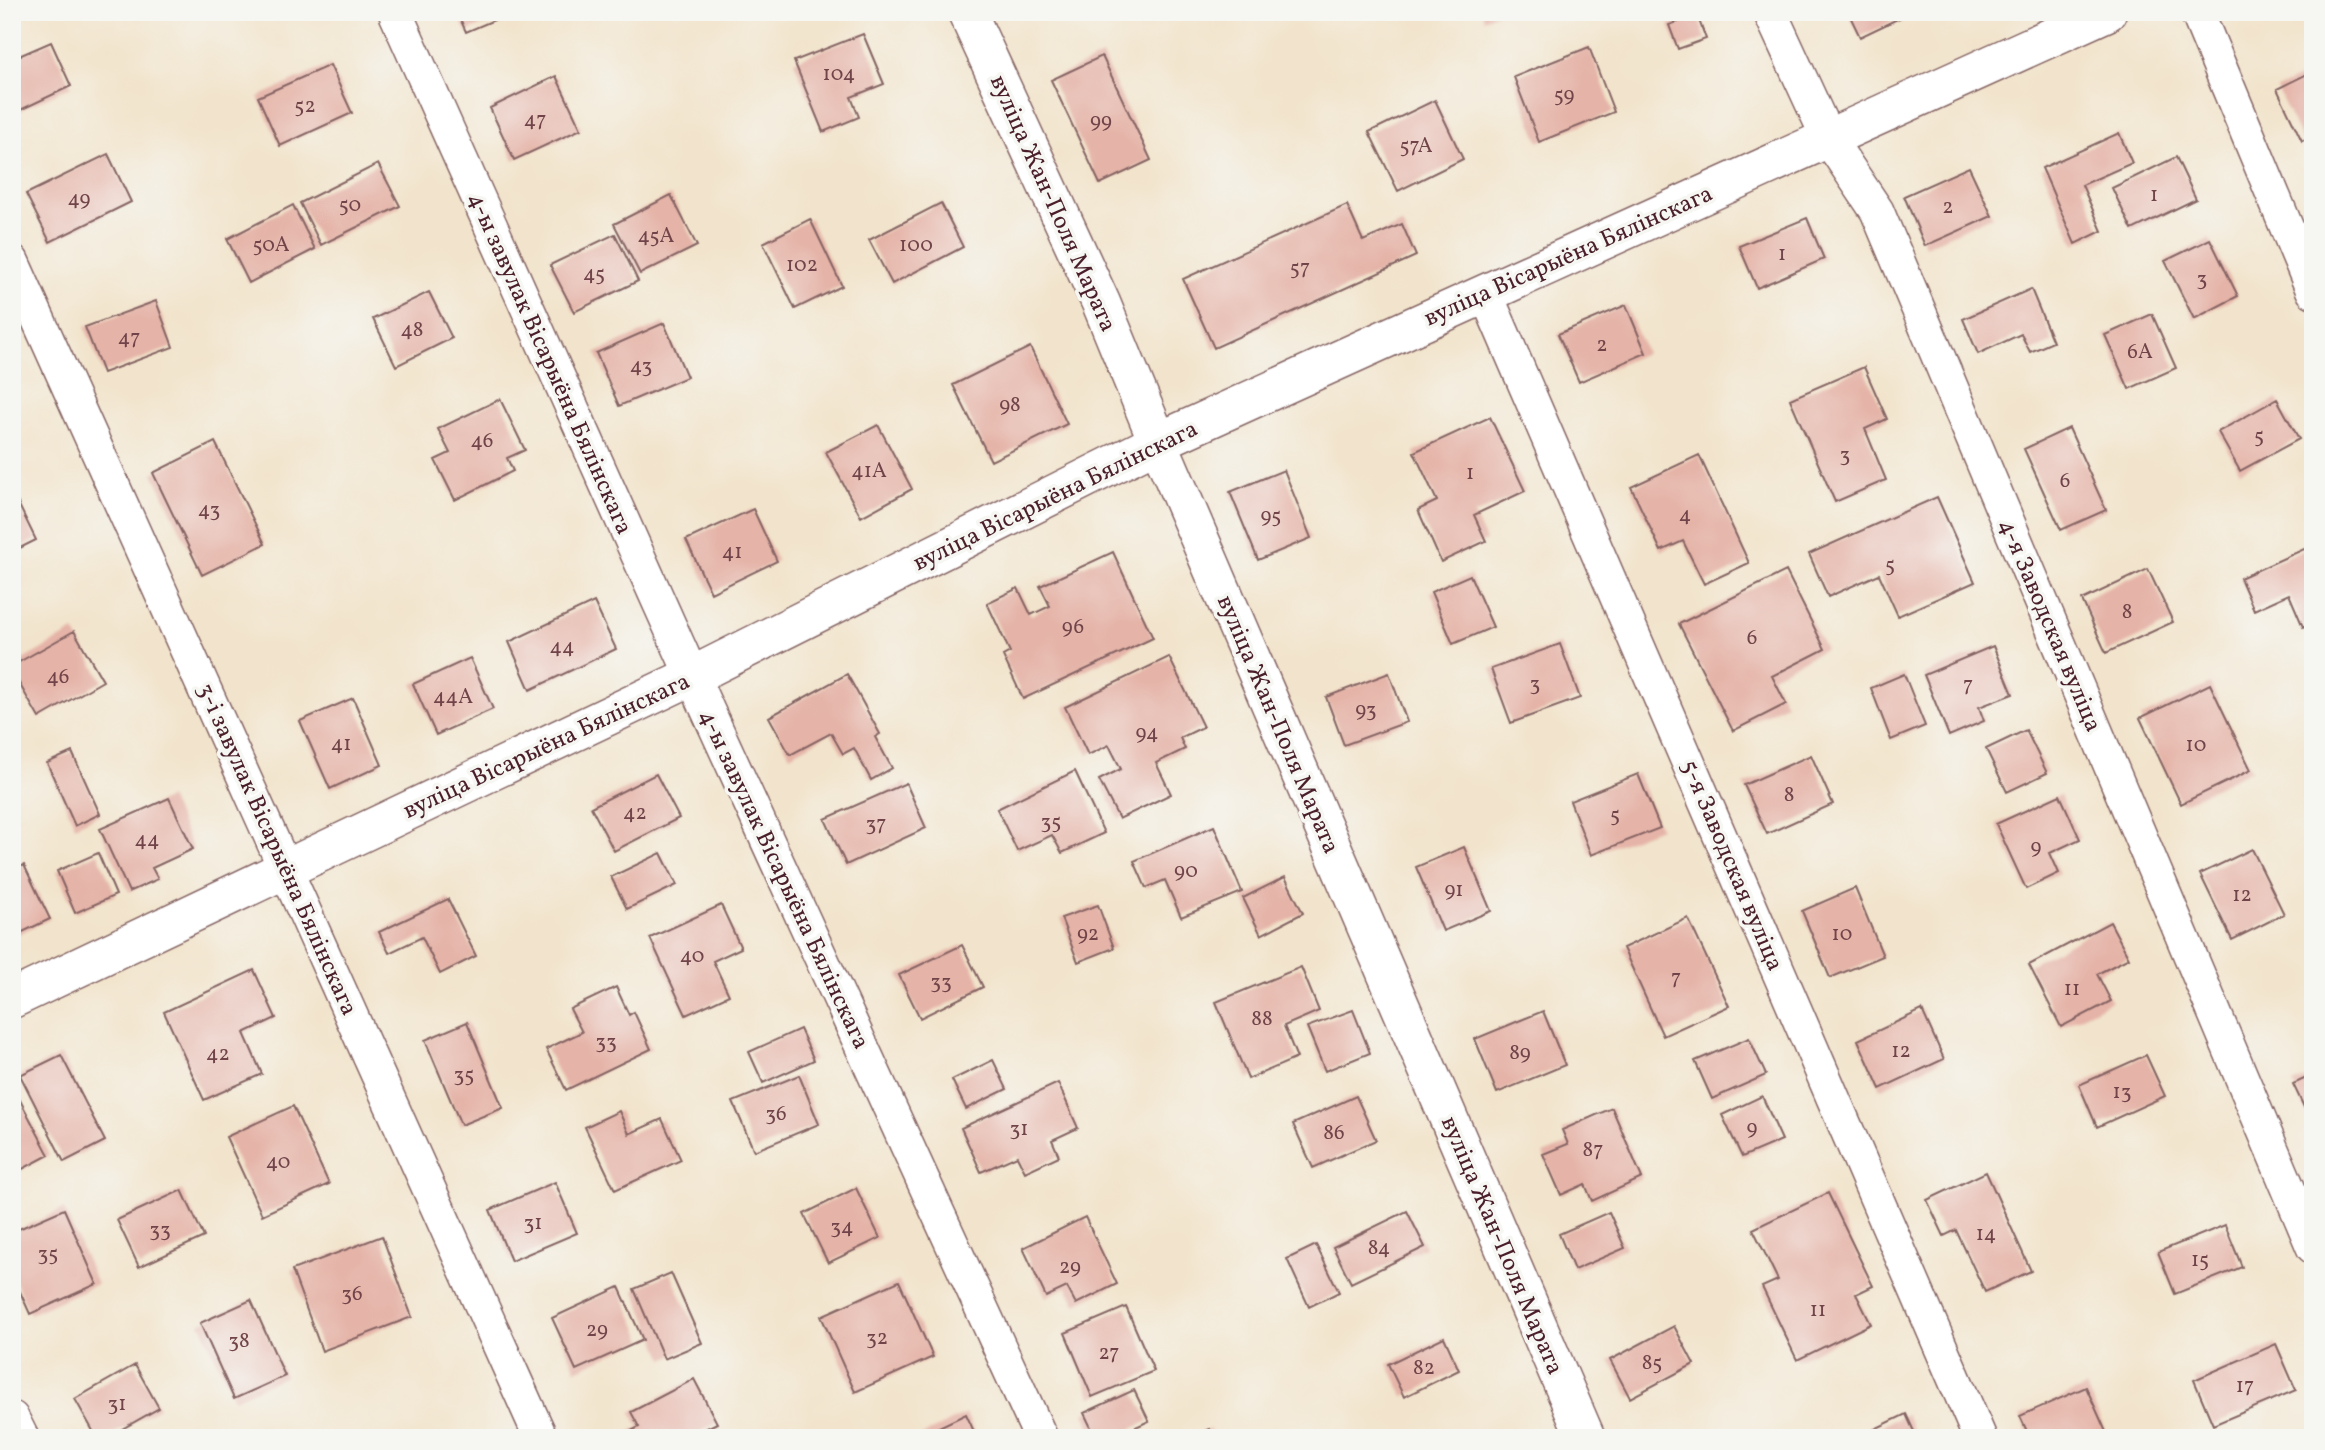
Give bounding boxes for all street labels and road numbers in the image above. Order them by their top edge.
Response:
street label: вуліца Жан-Поля Марата [980,70,1124,338]
street label: вуліца Вісарыёна Бялінскага [1419,178,1719,336]
street label: 4-ы завулак Вісарыёна Бялінскага [458,187,640,540]
street label: вуліца Вісарыёна Бялінскага [908,413,1204,581]
street label: 4-я Заводская вуліца [1989,514,2109,737]
street label: вуліца Жан-Поля Марата [1207,590,1347,859]
street label: вуліца Вісарыёна Бялінскага [398,665,696,828]
street label: 3-і завулак Вісарыёна Бялінскага [187,678,365,1021]
street label: 4-ы завулак Вісарыёна Бялінскага [689,704,877,1055]
street label: 5-я Заводская вуліца [1671,755,1791,977]
street label: вуліца Жан-Поля Марата [1431,1111,1571,1380]

